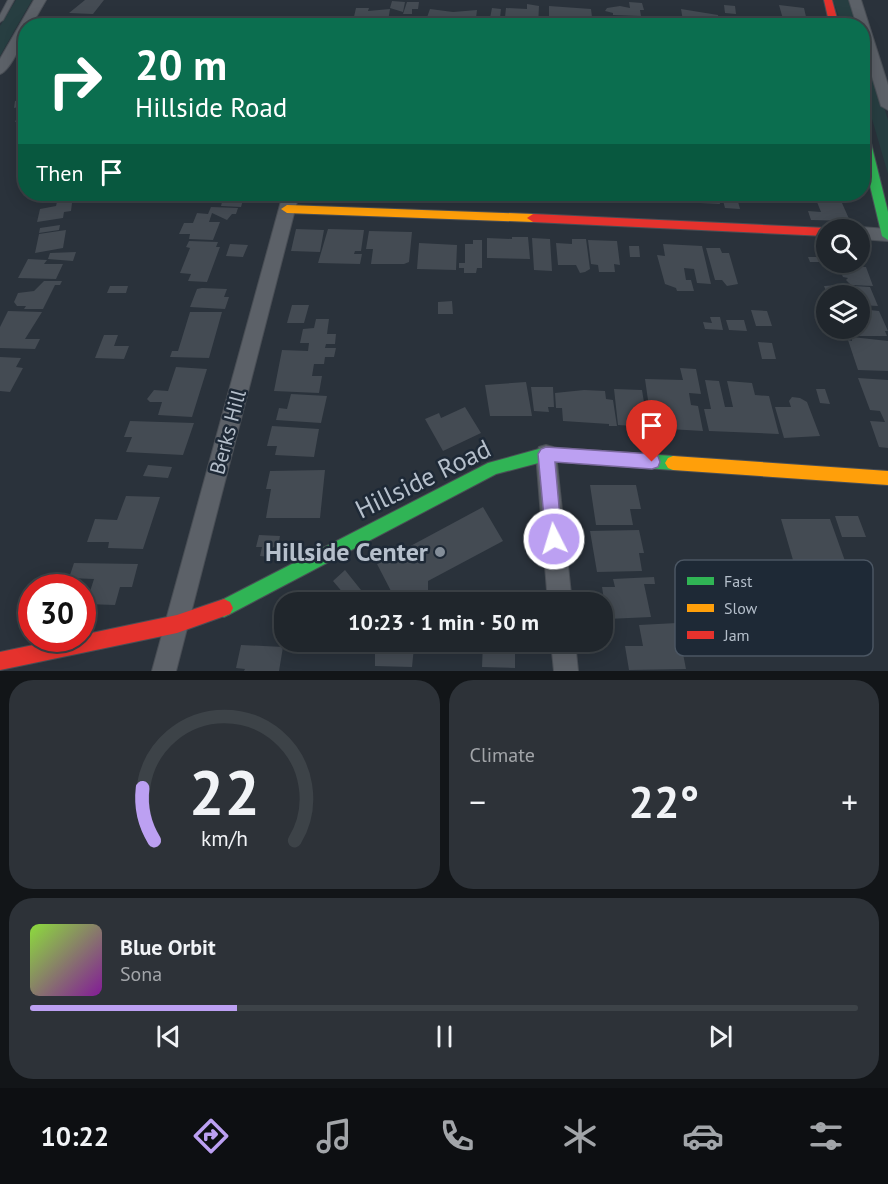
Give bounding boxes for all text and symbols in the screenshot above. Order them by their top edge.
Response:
text: 20 m [135,37,227,92]
icon: right [36,42,114,120]
text: Hillside Road [135,90,287,124]
icon: arrive [95,156,128,189]
text: Then [36,159,83,187]
map controls [816,219,870,339]
button: search [816,219,870,273]
button: layers [816,285,870,339]
street label: Berks Hill [203,387,252,477]
pin [626,400,677,462]
icon: arrive [635,409,668,442]
street label: Hillside Road [350,432,496,526]
position arrow [522,507,586,571]
place label: Hillside Center [265,535,429,568]
marker: Hillside Center [433,545,447,559]
legend [675,560,873,656]
text: Fast [724,571,753,591]
speed limit sign: 30 [18,574,96,652]
text: Slow [724,598,758,618]
text: 10:23 · 1 min · 50 m [348,608,539,636]
text: Jam [723,625,750,645]
text: Climate [470,742,535,768]
text: 22 [189,751,260,832]
text: 22° [628,772,699,830]
text: − [470,780,486,823]
text: + [841,780,858,823]
text: km/h [201,825,248,853]
text: Blue Orbit [120,933,216,961]
text: Sona [120,961,162,987]
icon: previous [152,1020,185,1053]
icon: pause [428,1020,461,1053]
icon: next [704,1020,737,1053]
icon: directions [190,1115,232,1157]
icon: music [313,1115,355,1157]
icon: phone [436,1115,478,1157]
icon: climate [559,1115,601,1157]
icon: car [682,1115,724,1157]
icon: filters [805,1115,847,1157]
text: 10:22 [41,1119,109,1153]

